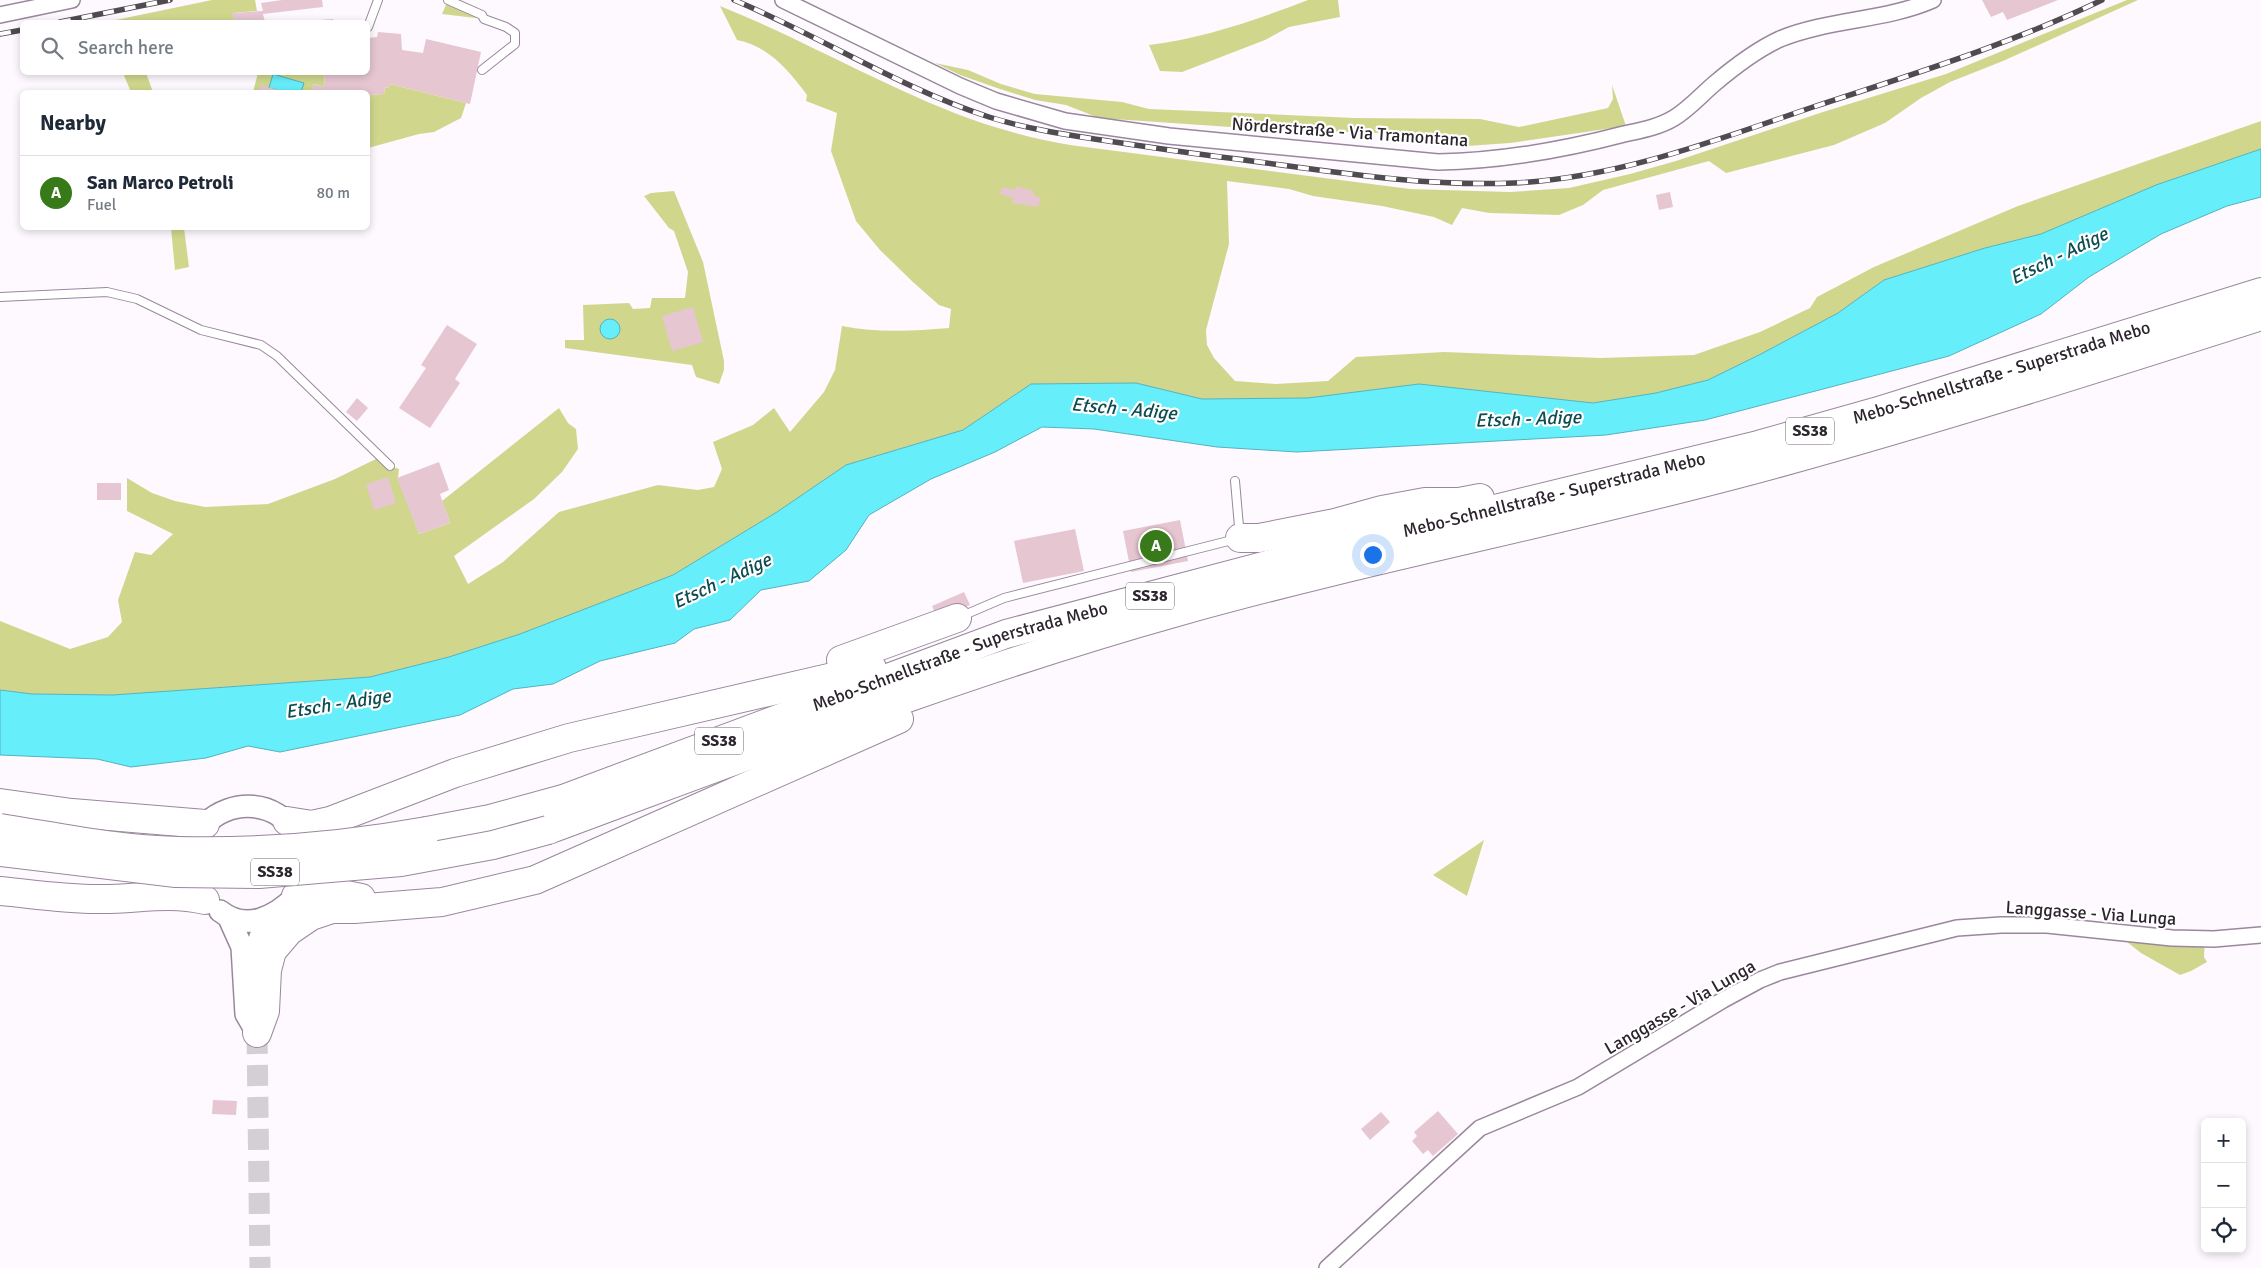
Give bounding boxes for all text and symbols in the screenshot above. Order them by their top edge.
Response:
search box [20,20,370,75]
icon: search [38,34,66,62]
text: Search here [78,36,174,60]
text: Nearby [40,110,106,136]
street label: Nörderstraße - Via Tramontana [1231,113,1469,151]
text: San Marco Petroli [87,171,234,195]
text: A [51,183,61,203]
text: 80 m [316,183,350,203]
text: Fuel [87,195,116,215]
water label: Etsch - Adige [2006,221,2113,290]
street label: Mebo-Schnellstraße - Superstrada Mebo [1850,316,2153,429]
water label: Etsch - Adige [1070,392,1179,426]
water label: Etsch - Adige [1475,405,1583,433]
road number: SS38 [1786,418,1834,444]
street label: Mebo-Schnellstraße - Superstrada Mebo [1400,447,1707,542]
pin: A [1140,527,1172,565]
your location [1360,542,1386,568]
water label: Etsch - Adige [669,547,776,614]
road number: SS38 [1126,582,1174,610]
street label: Mebo-Schnellstraße - Superstrada Mebo [809,597,1110,716]
water label: Etsch - Adige [284,684,394,724]
road number: SS38 [695,728,743,754]
road number: SS38 [251,859,299,886]
street label: Langgasse - Via Lunga [2005,896,2177,930]
street label: Langgasse - Via Lunga [1601,955,1759,1059]
map controls [2201,1118,2246,1253]
button: + [2201,1118,2246,1163]
button: − [2201,1163,2246,1208]
button: locate [2201,1208,2246,1253]

